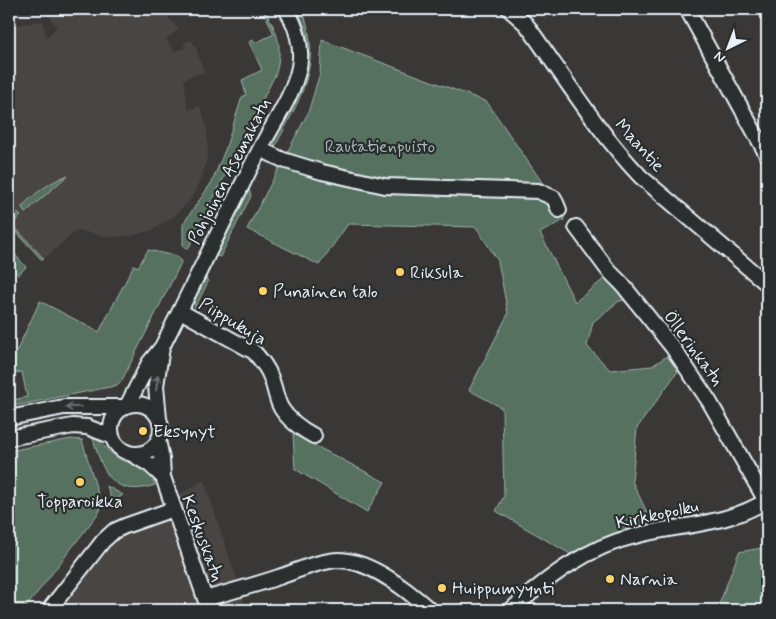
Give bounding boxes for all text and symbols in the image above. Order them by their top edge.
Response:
north arrow [704,22,754,72]
text: N [710,47,729,67]
street label: Pohjoinen Asemakatu [183,94,277,249]
street label: Maantie [609,114,670,178]
park label: Rautatienpuisto [325,135,435,159]
place label: Riksula [410,261,464,285]
marker: Riksula [394,266,406,278]
place label: Punainen talo [273,280,378,304]
marker: Punainen talo [257,285,269,297]
street label: Piippukuja [194,292,271,351]
street label: Öllerinkatu [658,306,729,391]
one-way arrow [152,375,162,391]
one-way arrow [66,402,82,412]
place label: Eksynyt [153,420,216,444]
marker: Eksynyt [137,425,149,437]
marker: Topparoikka [74,476,86,488]
place label: Topparoikka [37,490,123,514]
street label: Keskuskatu [175,492,229,585]
street label: Kirkkopolku [614,495,701,535]
place label: Narnia [620,568,677,592]
marker: Narnia [604,573,616,585]
place label: Huippumyynti [452,577,554,601]
marker: Huippumyynti [436,582,448,594]

